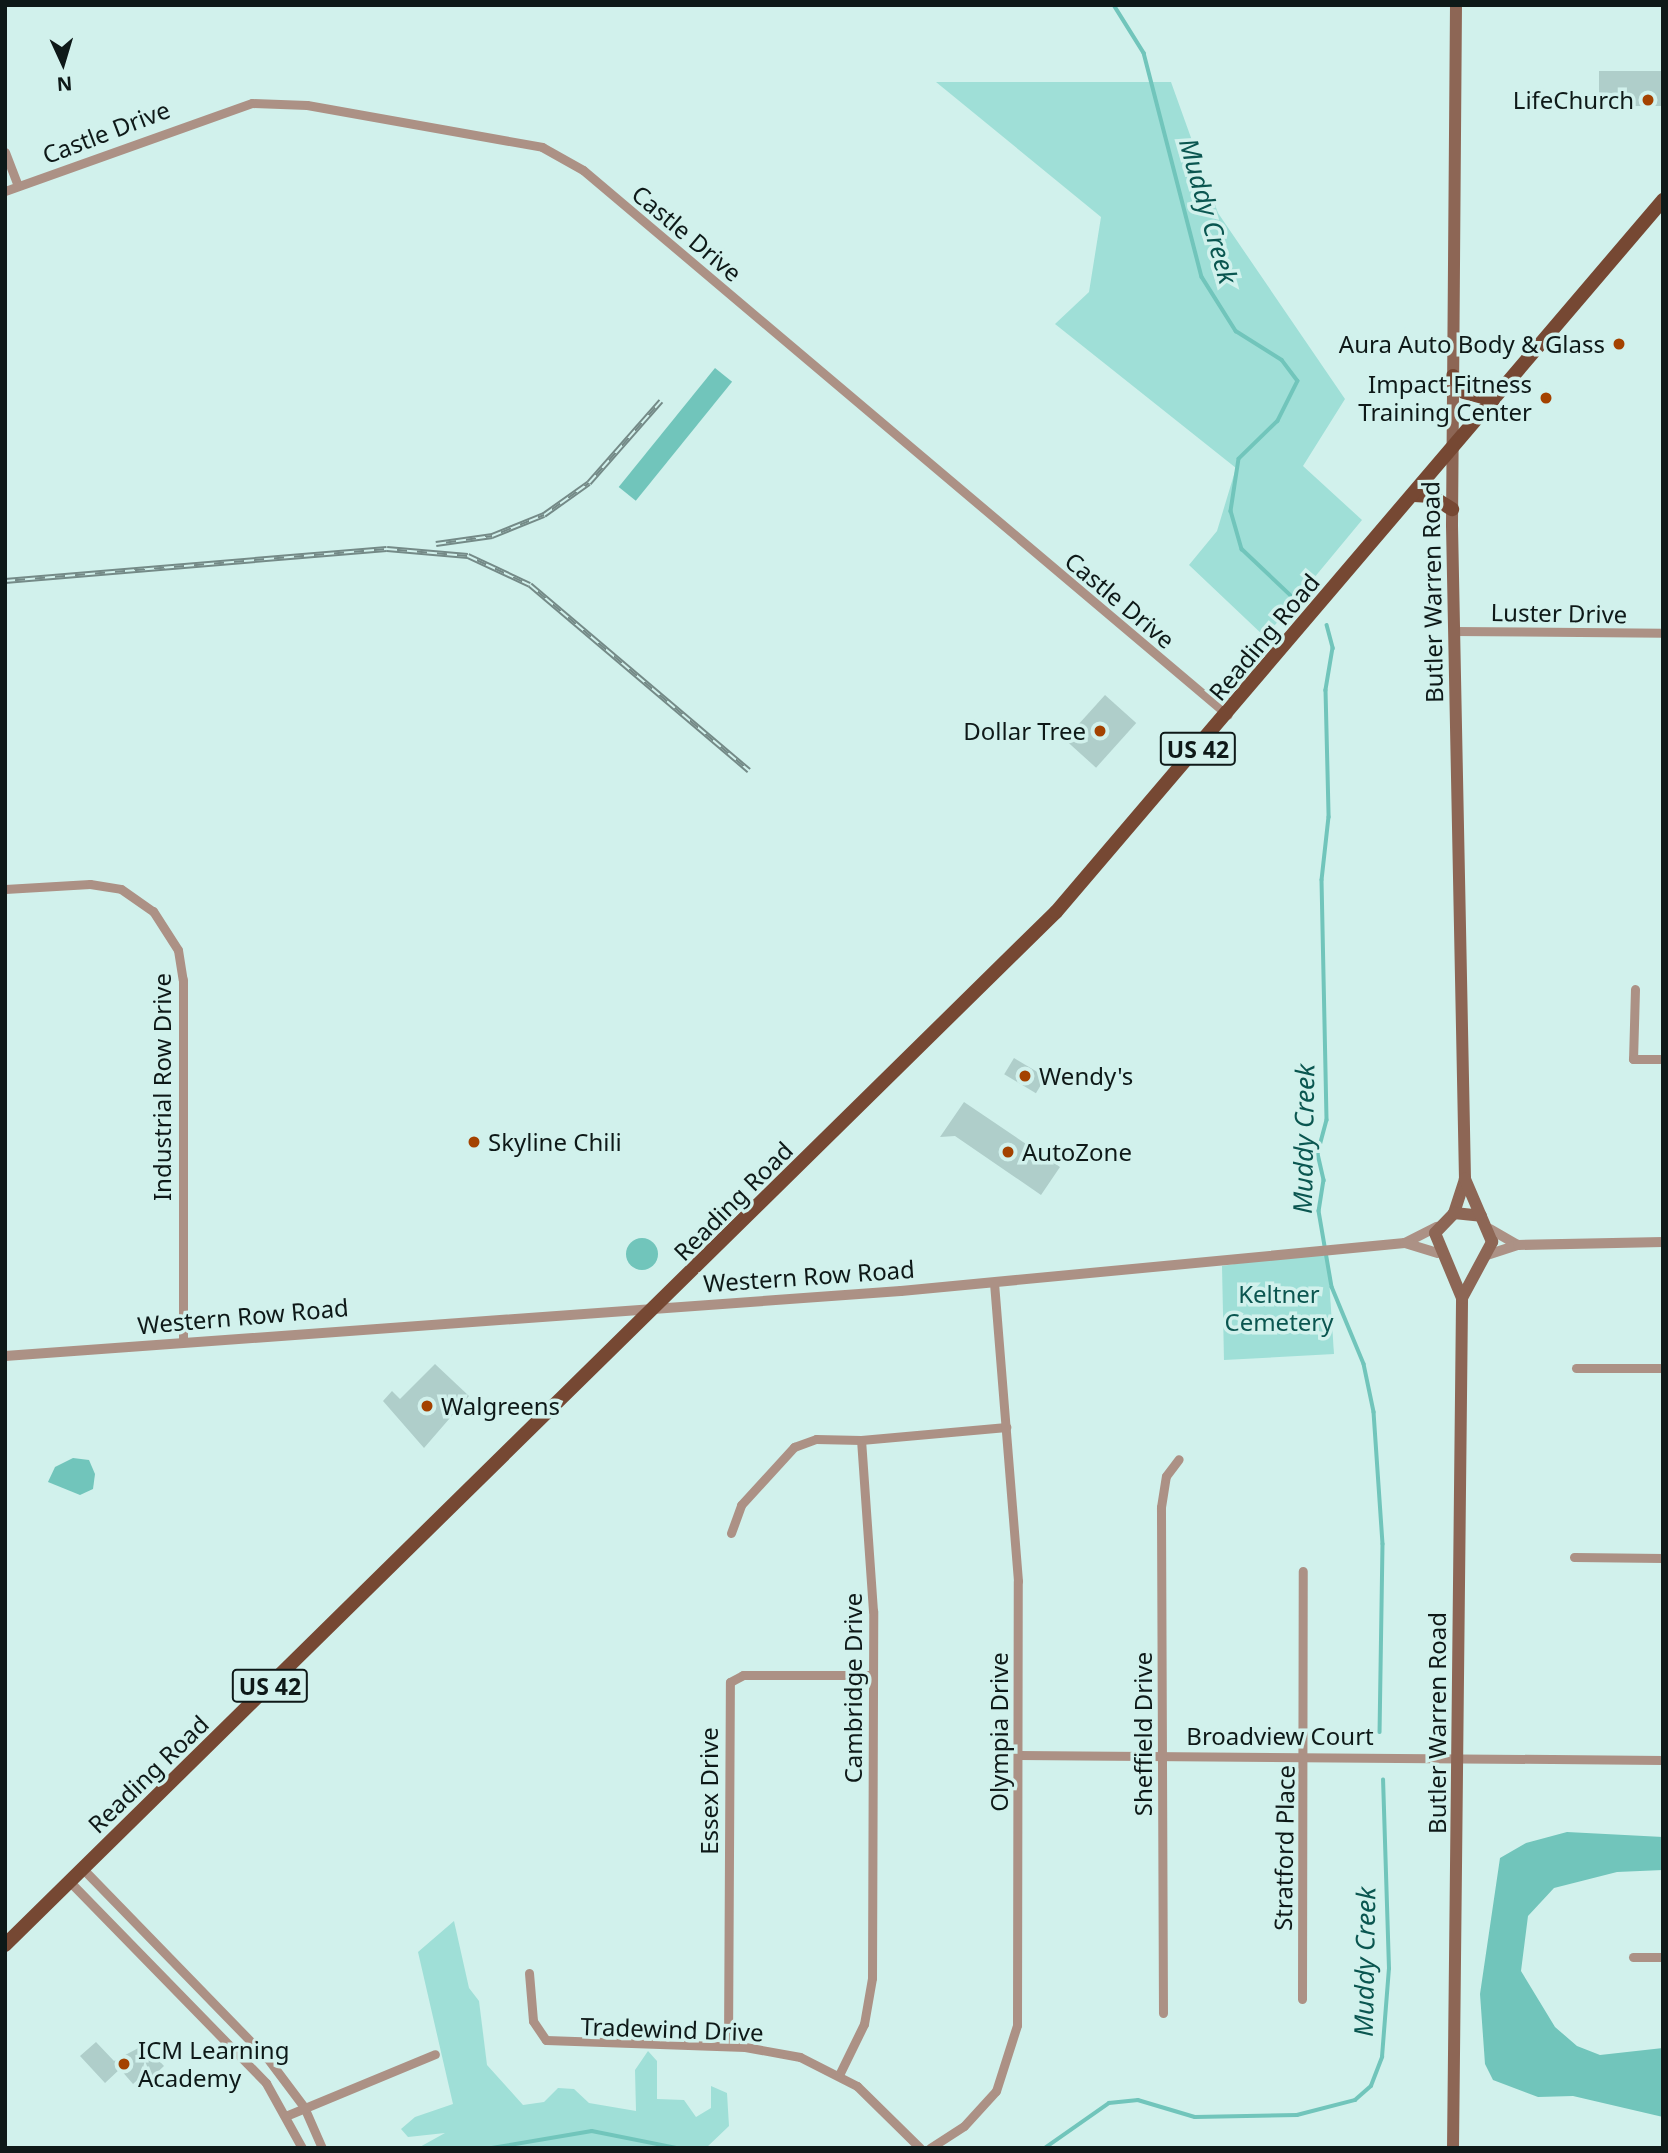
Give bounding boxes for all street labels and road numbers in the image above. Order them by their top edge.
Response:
street label: Castle Drive [38,95,174,169]
street label: Castle Drive [626,179,748,287]
street label: Butler Warren Road [1416,481,1448,703]
street label: Castle Drive [1059,546,1181,654]
street label: Reading Road [1203,568,1325,706]
street label: Luster Drive [1490,597,1628,629]
road number: US 42 [1160,730,1236,768]
street label: Industrial Row Drive [148,973,176,1201]
street label: Reading Road [668,1136,798,1266]
street label: Western Row Road [702,1254,916,1298]
street label: Western Row Road [136,1292,350,1340]
street label: Cambridge Drive [839,1593,867,1783]
street label: Butler Warren Road [1423,1612,1451,1834]
street label: Olympia Drive [985,1652,1013,1812]
street label: Sheffield Drive [1129,1652,1157,1816]
road number: US 42 [232,1666,308,1706]
street label: Reading Road [82,1709,214,1839]
street label: Broadview Court [1186,1722,1374,1750]
street label: Essex Drive [695,1727,723,1855]
street label: Stratford Place [1268,1765,1300,1931]
street label: Tradewind Drive [580,2011,764,2047]

